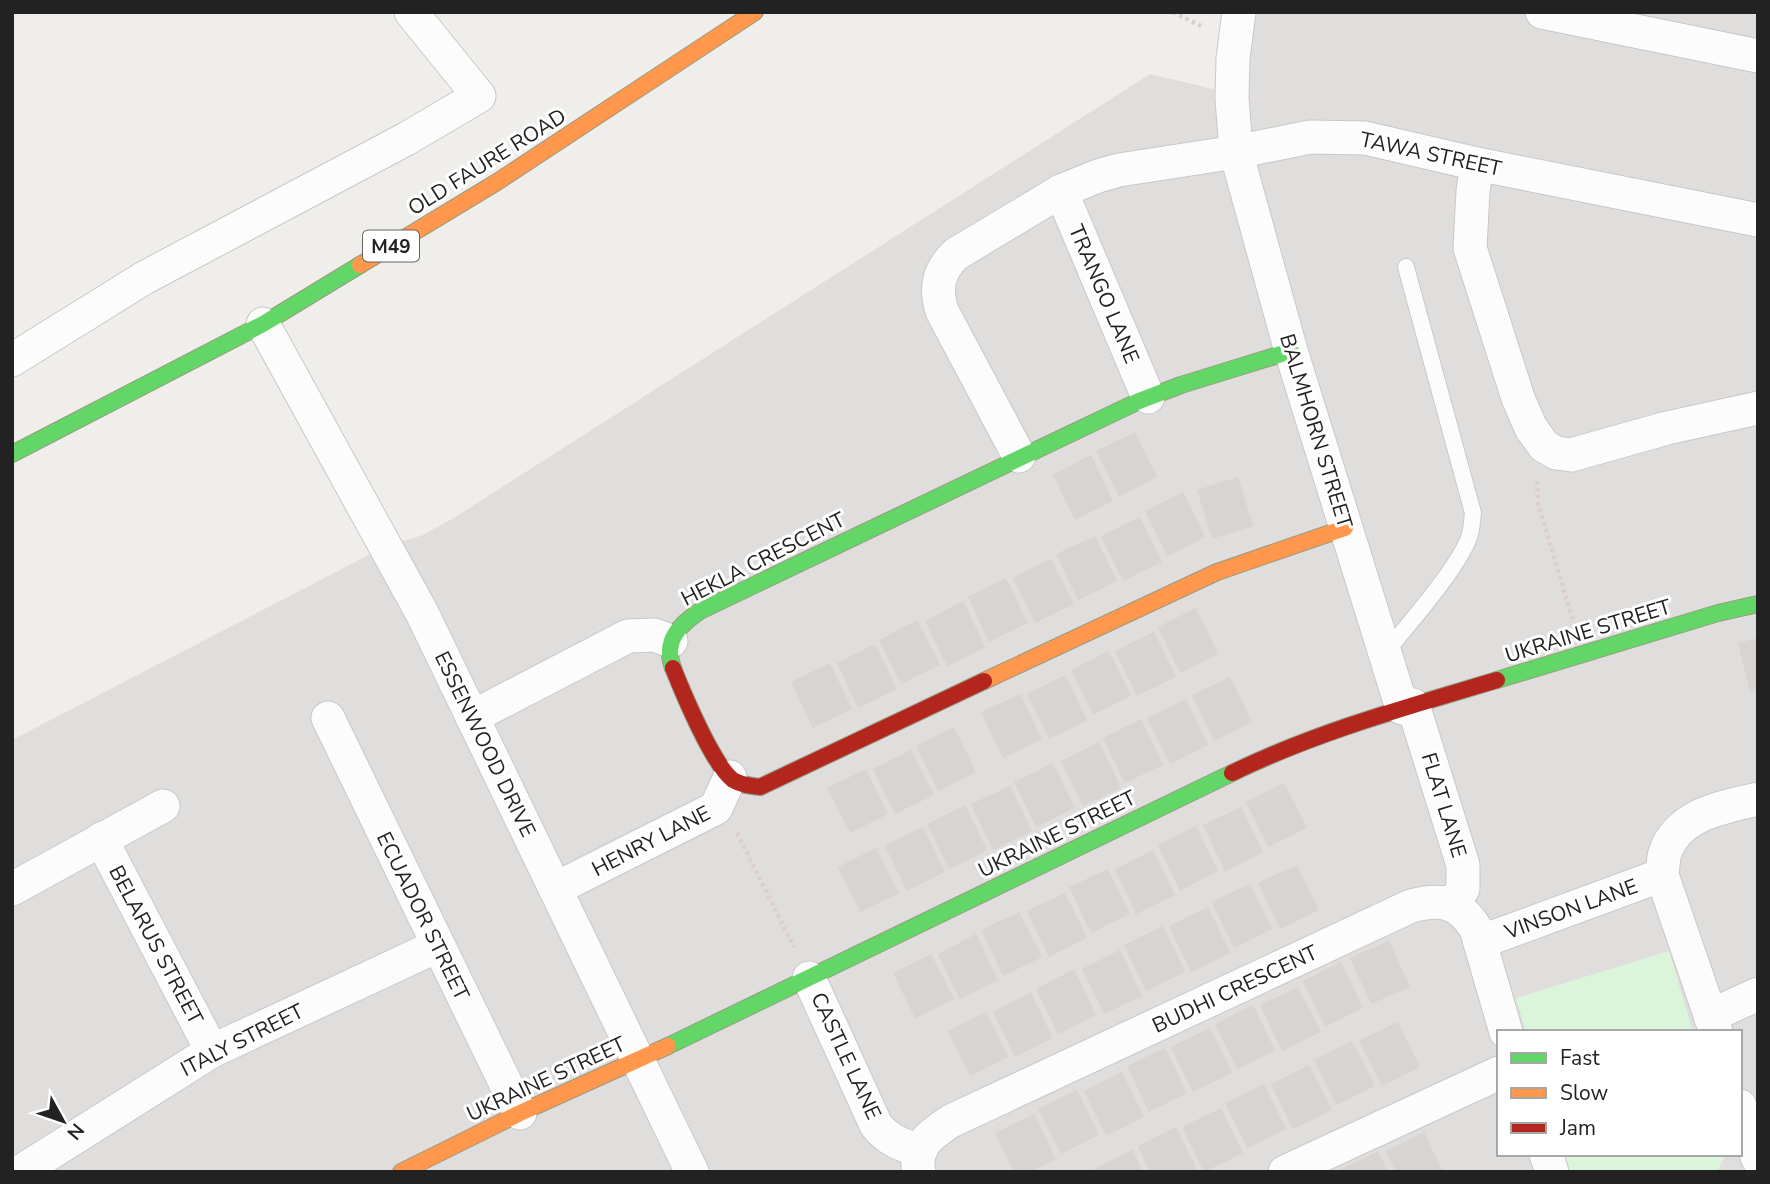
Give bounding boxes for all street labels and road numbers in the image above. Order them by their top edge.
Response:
street label: OLD FAURE ROAD [403,102,571,222]
street label: TAWA STREET [1358,125,1505,183]
street label: TRANGO LANE [1062,220,1146,368]
road number: M49 [363,230,419,262]
street label: BALMHORN STREET [1273,330,1359,532]
street label: HEKLA CRESCENT [676,505,850,612]
street label: UKRAINE STREET [1502,592,1675,670]
street label: ESSENWOOD DRIVE [428,646,542,842]
street label: FLAT LANE [1415,749,1473,861]
street label: UKRAINE STREET [973,784,1141,884]
street label: HENRY LANE [587,799,715,883]
street label: ECUADOR STREET [370,827,476,1005]
street label: BELARUS STREET [102,860,210,1030]
street label: VINSON LANE [1500,872,1641,946]
street label: BUDHI CRESCENT [1148,938,1323,1040]
street label: CASTLE LANE [804,988,888,1124]
street label: ITALY STREET [176,997,309,1083]
street label: UKRAINE STREET [462,1030,630,1128]

